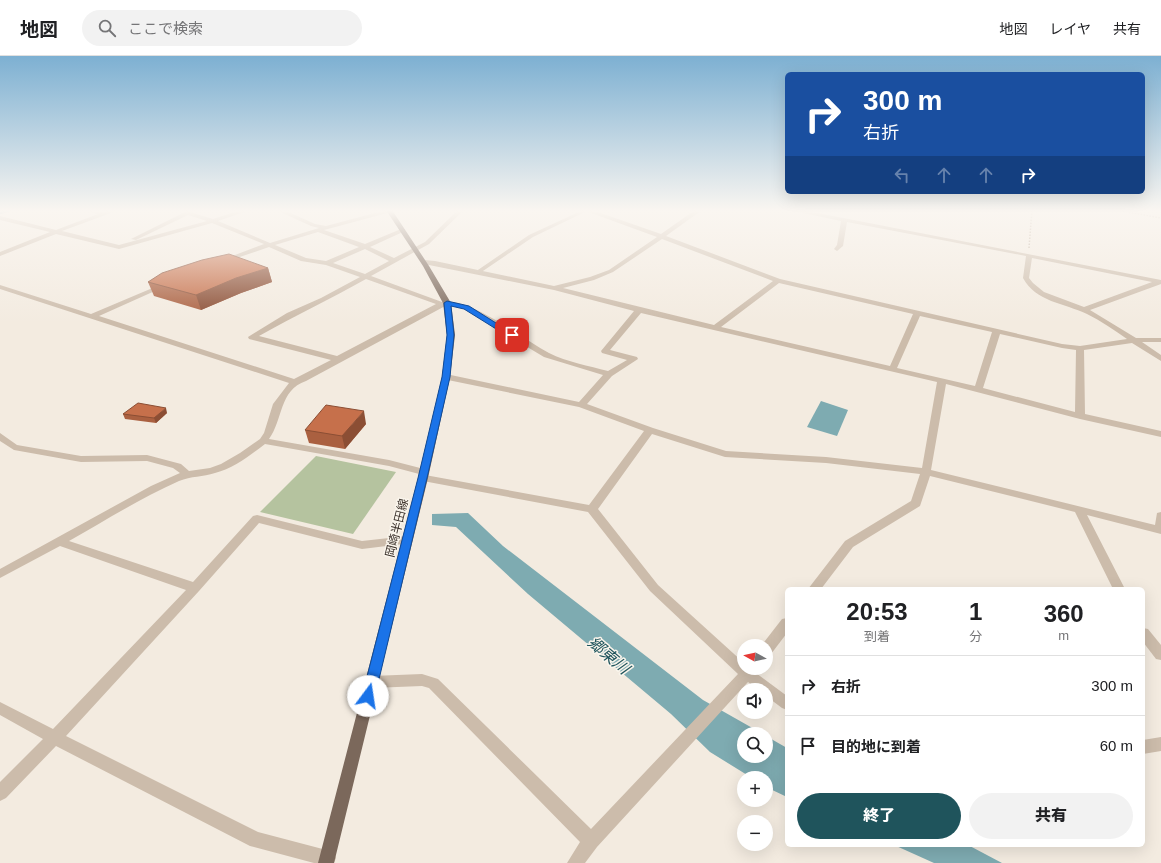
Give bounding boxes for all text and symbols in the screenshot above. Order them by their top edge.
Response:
search box [82,10,362,46]
icon: search [96,17,118,39]
text: 地図 [20,19,58,40]
text: ここで検索 [128,20,203,37]
text: 地図 [999,21,1027,37]
text: レイヤ [1049,21,1091,37]
text: 共有 [1113,21,1141,37]
text: 300 m [863,85,942,116]
icon: right [797,88,849,140]
text: 右折 [863,123,899,143]
icon: left [891,164,913,186]
icon: ahead [933,164,955,186]
icon: ahead [975,164,997,186]
icon: right [1017,164,1039,186]
pin [495,318,529,352]
icon: arrive [501,324,523,346]
street label: 岡崎半田線 [383,497,411,559]
text: 20:53 [846,598,908,625]
text: 1 [969,598,982,625]
text: 360 [1044,600,1084,627]
text: m [1058,628,1069,643]
text: 到着 [864,629,890,644]
text: 分 [969,629,982,644]
water label: 郷東川 [585,633,634,679]
north arrow [737,639,773,675]
map controls [737,639,773,851]
position arrow [347,675,389,717]
icon: right [797,675,819,697]
text: 300 m [1091,677,1133,694]
text: 右折 [831,678,861,695]
button: sound [737,683,773,719]
button: search [737,727,773,763]
icon: arrive [797,735,819,757]
text: 60 m [1100,737,1133,754]
text: 目的地に到着 [831,738,921,755]
button: + [737,771,773,807]
button: 終了 [797,793,961,839]
button: 共有 [969,793,1133,839]
button: − [737,815,773,851]

